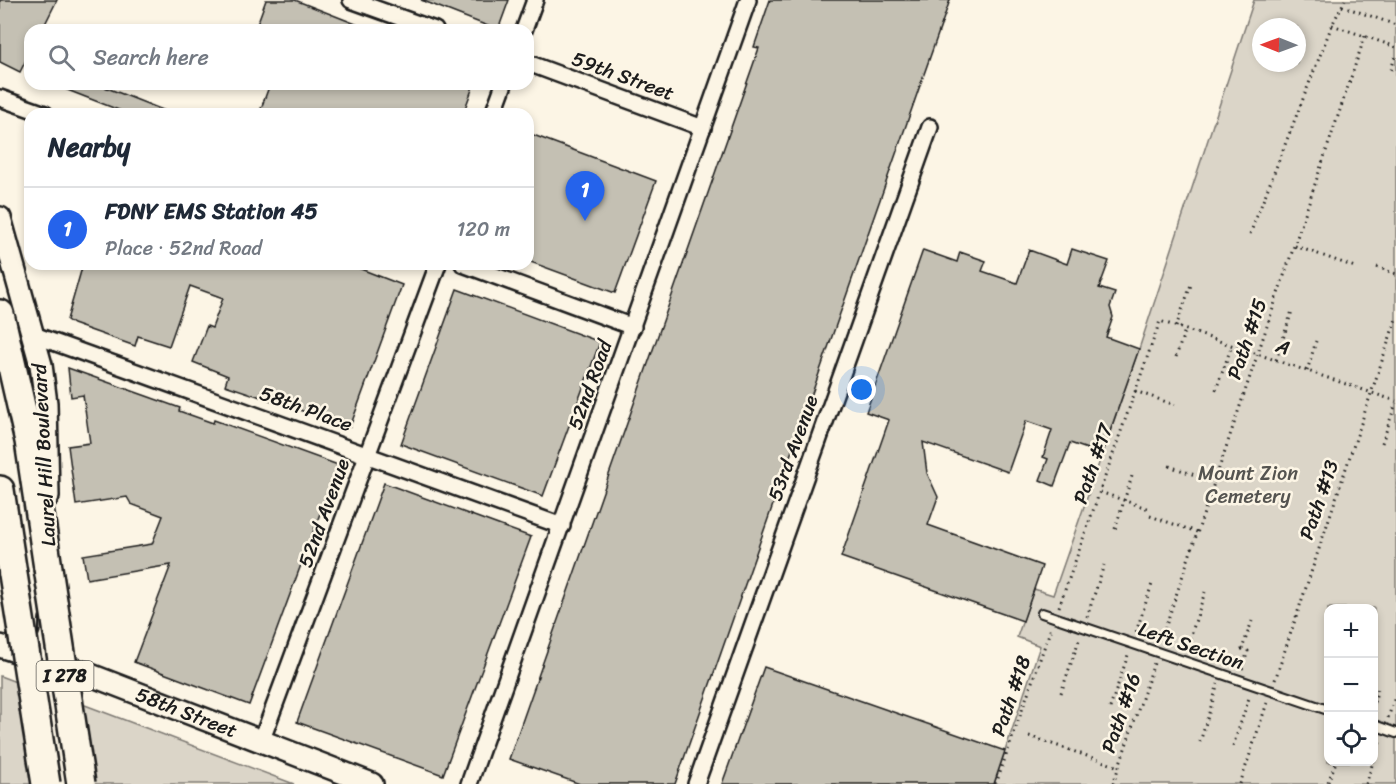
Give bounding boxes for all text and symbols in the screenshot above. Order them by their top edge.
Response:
north arrow [1252,18,1306,72]
search box [24,24,534,90]
text: Search here [93,38,209,77]
icon: search [45,41,78,74]
street label: 59th Street [567,41,680,111]
text: Nearby [48,124,130,170]
pin: 1 [566,172,604,221]
text: FDNY EMS Station 45 [105,192,318,231]
text: 1 [63,212,72,247]
text: 120 m [457,212,510,247]
text: Place · 52nd Road [105,231,262,266]
street label: Path #15 [1217,294,1277,384]
street label: A [1270,328,1295,366]
street label: 52nd Road [558,334,623,435]
street label: Laurel Hill Boulevard [22,361,66,547]
your location [847,375,876,404]
street label: 58th Place [255,376,357,442]
street label: 53rd Avenue [758,390,829,506]
street label: Path #17 [1063,418,1124,509]
street label: 52nd Avenue [288,453,360,573]
street label: Path #13 [1289,455,1349,545]
park label: Mount Zion Cemetery [1198,456,1298,514]
map controls [1324,604,1378,766]
button: + [1324,604,1378,658]
street label: Left Section [1133,612,1249,680]
street label: Path #18 [981,651,1041,741]
button: − [1324,658,1378,712]
road number: I 278 [36,661,94,691]
street label: Path #16 [1091,668,1151,758]
street label: 58th Street [130,677,243,748]
button: locate [1324,712,1378,766]

